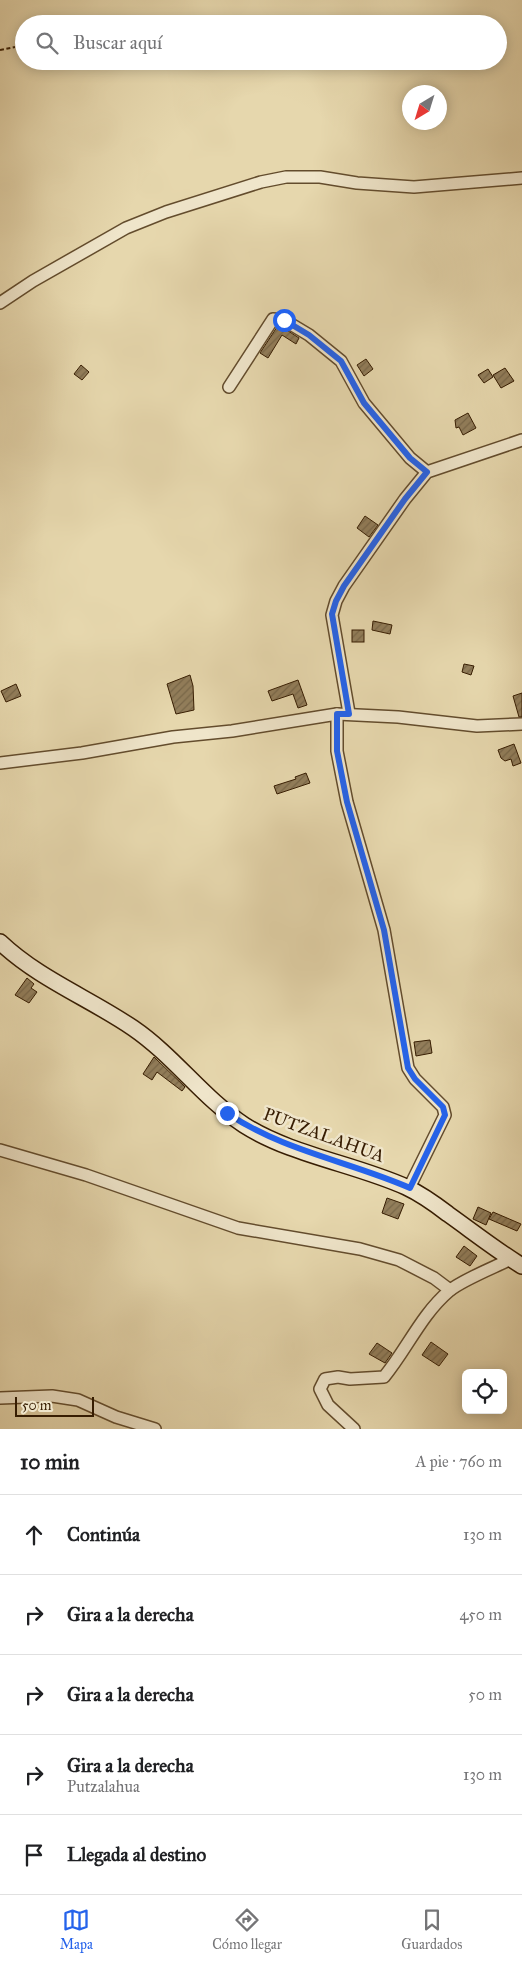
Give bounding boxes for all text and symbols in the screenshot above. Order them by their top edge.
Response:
search box [15,15,507,70]
icon: search [33,29,61,57]
text: Buscar aquí [73,31,162,54]
north arrow [402,85,447,130]
route start [273,309,296,332]
route end [216,1102,239,1125]
street label: PUTZALAHUA [260,1103,388,1167]
map controls [462,1369,507,1414]
button: locate [462,1369,507,1414]
scale bar [15,1394,94,1417]
text: 50 m [22,1397,51,1414]
text: 10 min [20,1449,80,1475]
text: A pie · 760 m [416,1452,502,1471]
icon: ahead [20,1521,48,1549]
text: Continúa [67,1523,140,1546]
text: 130 m [463,1525,502,1544]
icon: right [20,1601,48,1629]
text: Gira a la derecha [67,1603,194,1626]
text: 450 m [459,1605,502,1624]
icon: right [20,1681,48,1709]
text: Gira a la derecha [67,1683,194,1706]
text: 50 m [468,1685,502,1704]
text: Gira a la derecha [67,1754,194,1777]
icon: right [20,1761,48,1789]
text: 130 m [463,1765,502,1784]
text: Putzalahua [67,1777,140,1796]
icon: arrive [20,1841,48,1869]
text: Llegada al destino [67,1843,206,1866]
tab: Mapa [60,1906,93,1953]
tab: Cómo llegar [212,1906,282,1953]
tab: Guardados [401,1906,462,1953]

